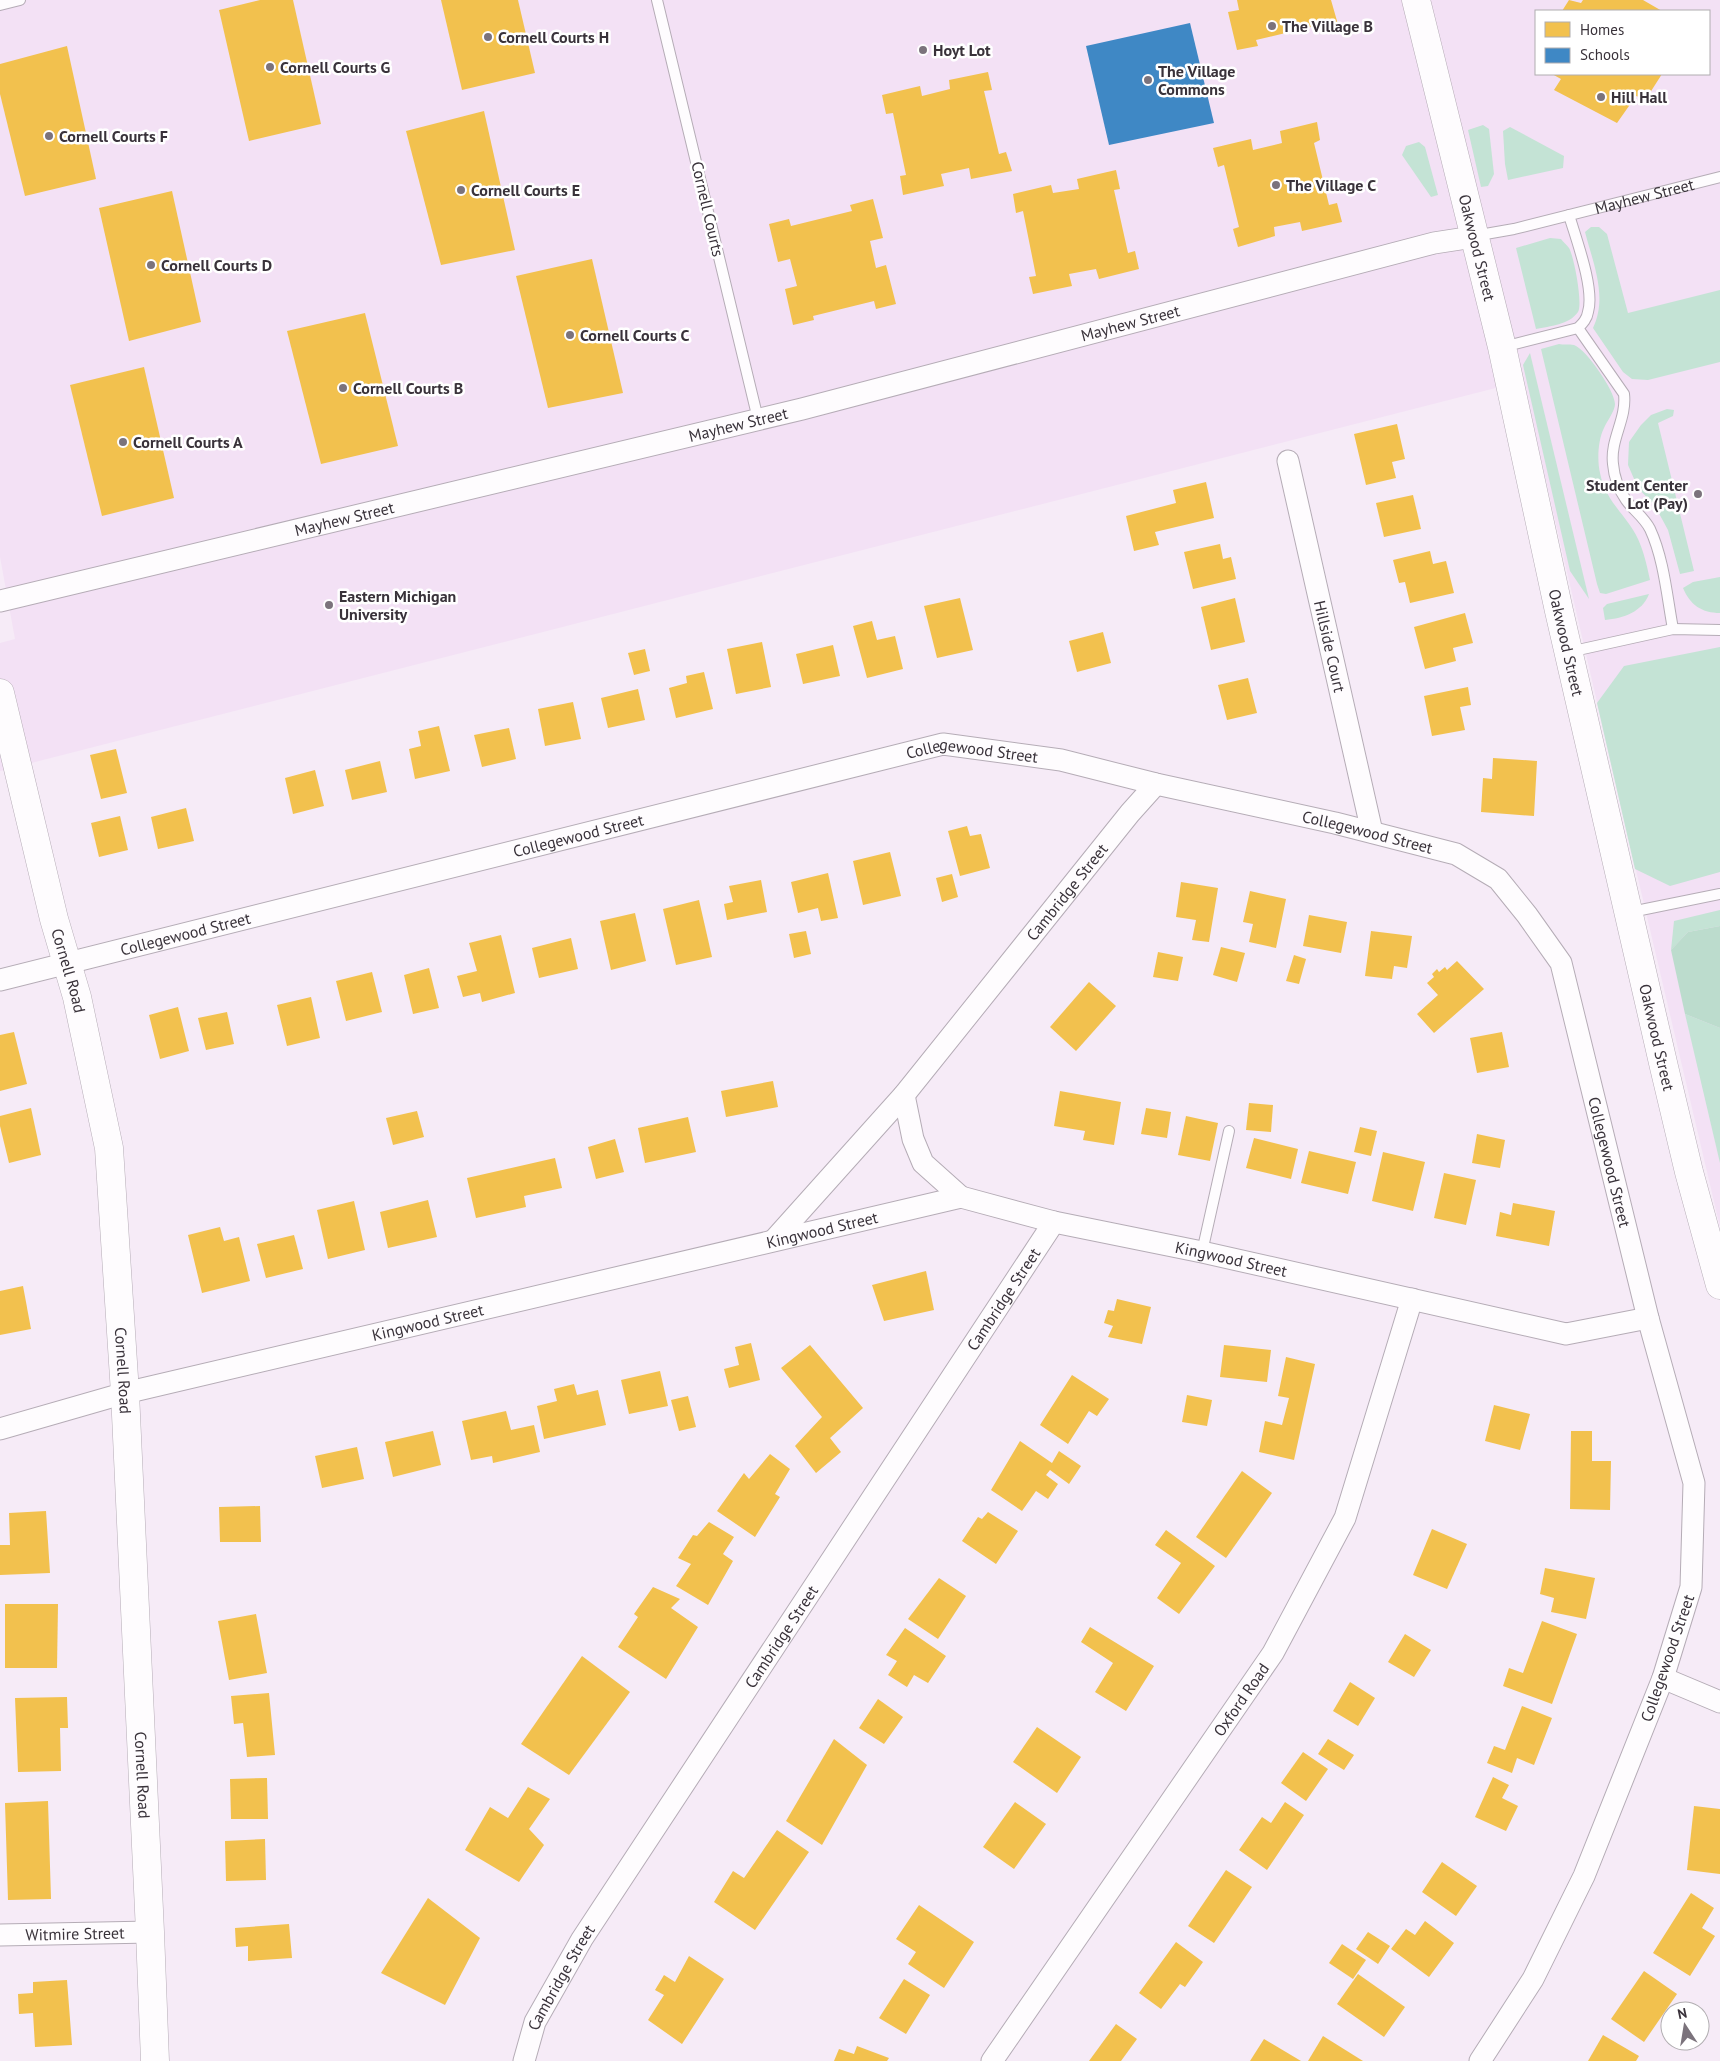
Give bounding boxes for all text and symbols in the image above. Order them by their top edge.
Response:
legend [1535,10,1710,75]
place label: The Village B [1282,16,1373,36]
marker: The Village B [1266,20,1278,32]
text: Homes [1580,20,1624,39]
place label: Cornell Courts H [498,27,609,47]
marker: Cornell Courts H [482,31,494,43]
place label: Hoyt Lot [933,40,991,60]
marker: Hoyt Lot [917,44,929,56]
text: Schools [1580,45,1630,64]
place label: Cornell Courts G [280,57,391,77]
marker: Cornell Courts G [264,61,276,73]
place label: The Village Commons [1158,61,1236,99]
marker: The Village Commons [1142,74,1154,86]
place label: Hill Hall [1611,87,1667,107]
marker: Hill Hall [1595,91,1607,103]
place label: Cornell Courts F [59,126,168,146]
marker: Cornell Courts F [43,130,55,142]
street label: Cornell Courts [687,160,729,259]
street label: Mayhew Street [1593,174,1696,218]
place label: The Village C [1286,175,1376,195]
marker: The Village C [1270,179,1282,191]
place label: Cornell Courts E [471,180,580,200]
marker: Cornell Courts E [455,184,467,196]
street label: Oakwood Street [1455,192,1500,303]
place label: Cornell Courts D [161,255,272,275]
marker: Cornell Courts D [145,259,157,271]
street label: Mayhew Street [1079,300,1182,345]
place label: Cornell Courts C [580,325,690,345]
marker: Cornell Courts C [564,329,576,341]
place label: Cornell Courts B [353,378,463,398]
marker: Cornell Courts B [337,382,349,394]
street label: Mayhew Street [687,403,790,446]
place label: Cornell Courts A [133,432,243,452]
marker: Cornell Courts A [117,436,129,448]
place label: Student Center Lot (Pay) [1586,475,1688,513]
marker: Student Center Lot (Pay) [1692,488,1704,500]
street label: Mayhew Street [293,497,396,540]
place label: Eastern Michigan University [339,586,456,624]
street label: Oakwood Street [1545,587,1588,699]
street label: Hillside Court [1310,598,1350,695]
marker: Eastern Michigan University [323,599,335,611]
street label: Collegewood Street [904,734,1040,767]
street label: Collegewood Street [1300,806,1435,858]
street label: Collegewood Street [511,809,646,861]
street label: Cambridge Street [1022,839,1112,945]
street label: Collegewood Street [118,908,253,960]
street label: Cornell Road [47,926,90,1015]
street label: Oakwood Street [1635,982,1679,1093]
street label: Collegewood Street [1584,1095,1635,1230]
street label: Kingwood Street [764,1207,880,1252]
street label: Kingwood Street [1173,1237,1290,1281]
street label: Cambridge Street [962,1244,1045,1354]
street label: Kingwood Street [370,1299,486,1345]
street label: Cornell Road [111,1326,136,1414]
street label: Cambridge Street [740,1581,822,1692]
street label: Collegewood Street [1636,1591,1698,1724]
street label: Oxford Road [1209,1659,1273,1740]
street label: Cornell Road [131,1731,155,1819]
street label: Cambridge Street [523,1920,599,2032]
street label: Witmire Street [25,1923,125,1944]
north arrow [1660,2001,1710,2051]
text: N [1676,2004,1689,2023]

